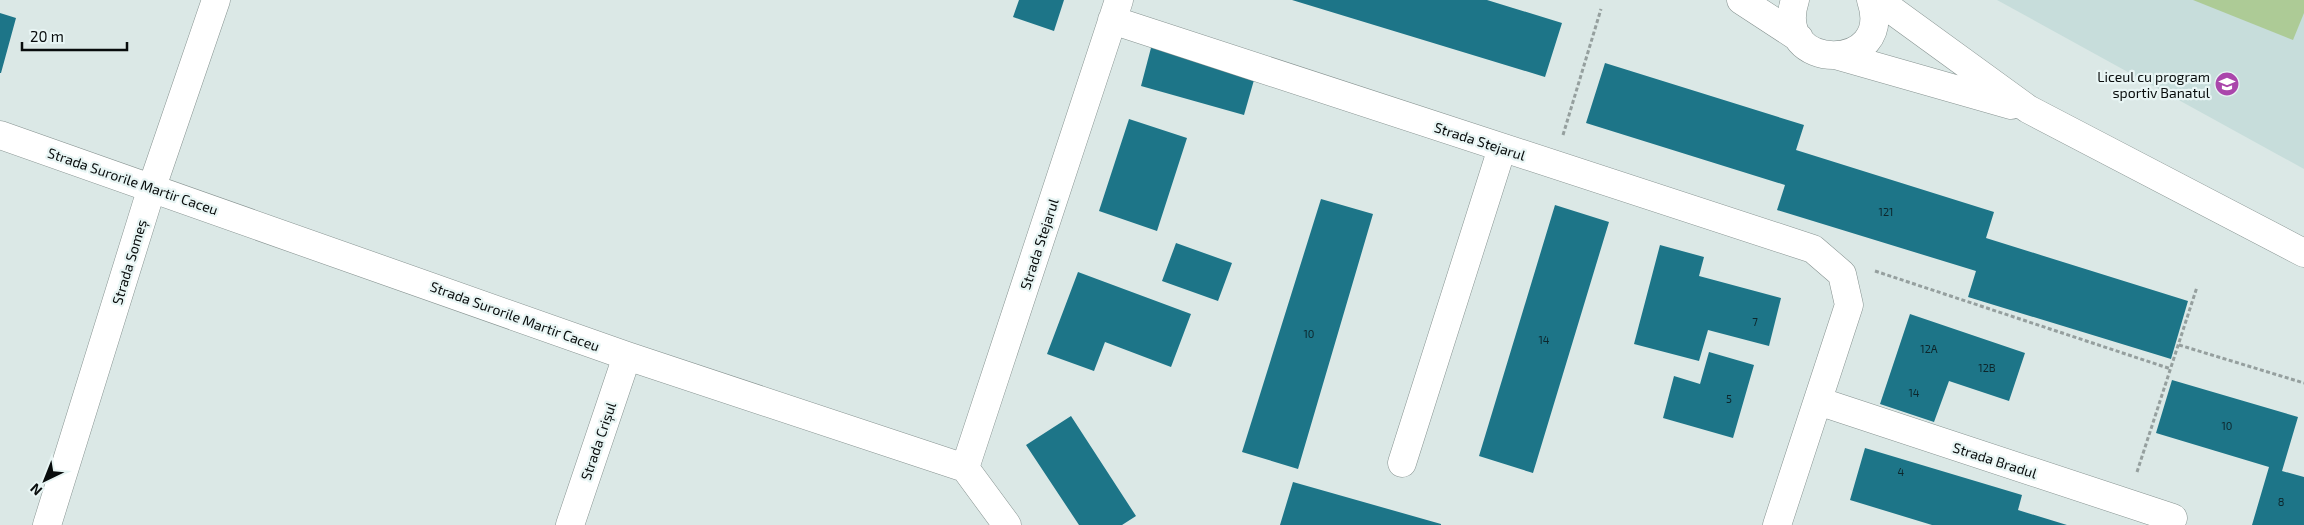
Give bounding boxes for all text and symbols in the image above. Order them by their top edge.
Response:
scale bar [22,20,128,52]
text: 20 m [30,27,64,45]
place label: Liceul cu program sportiv Banatul [2097,68,2211,101]
school or university icon: Liceul cu program sportiv Banatul [2214,71,2240,97]
street label: Strada Stejarul [1432,118,1529,164]
street label: Strada Surorile Martir Caceu [46,144,220,218]
street label: Strada Stejarul [1016,195,1062,292]
house number: 121 [1879,205,1893,218]
street label: Strada Someș [108,217,151,307]
street label: Strada Surorile Martir Caceu [428,277,602,355]
house number: 7 [1752,315,1758,328]
house number: 10 [1303,327,1315,340]
house number: 14 [1538,333,1550,346]
house number: 12A [1920,342,1938,355]
house number: 12B [1978,361,1996,374]
house number: 14 [1908,386,1920,399]
house number: 5 [1726,392,1732,405]
street label: Strada Crișul [577,399,621,483]
house number: 10 [2221,419,2233,432]
street label: Strada Bradul [1951,438,2040,482]
north arrow [20,455,70,505]
house number: 4 [1898,465,1905,478]
text: N [26,480,45,500]
house number: 8 [2278,495,2284,508]

